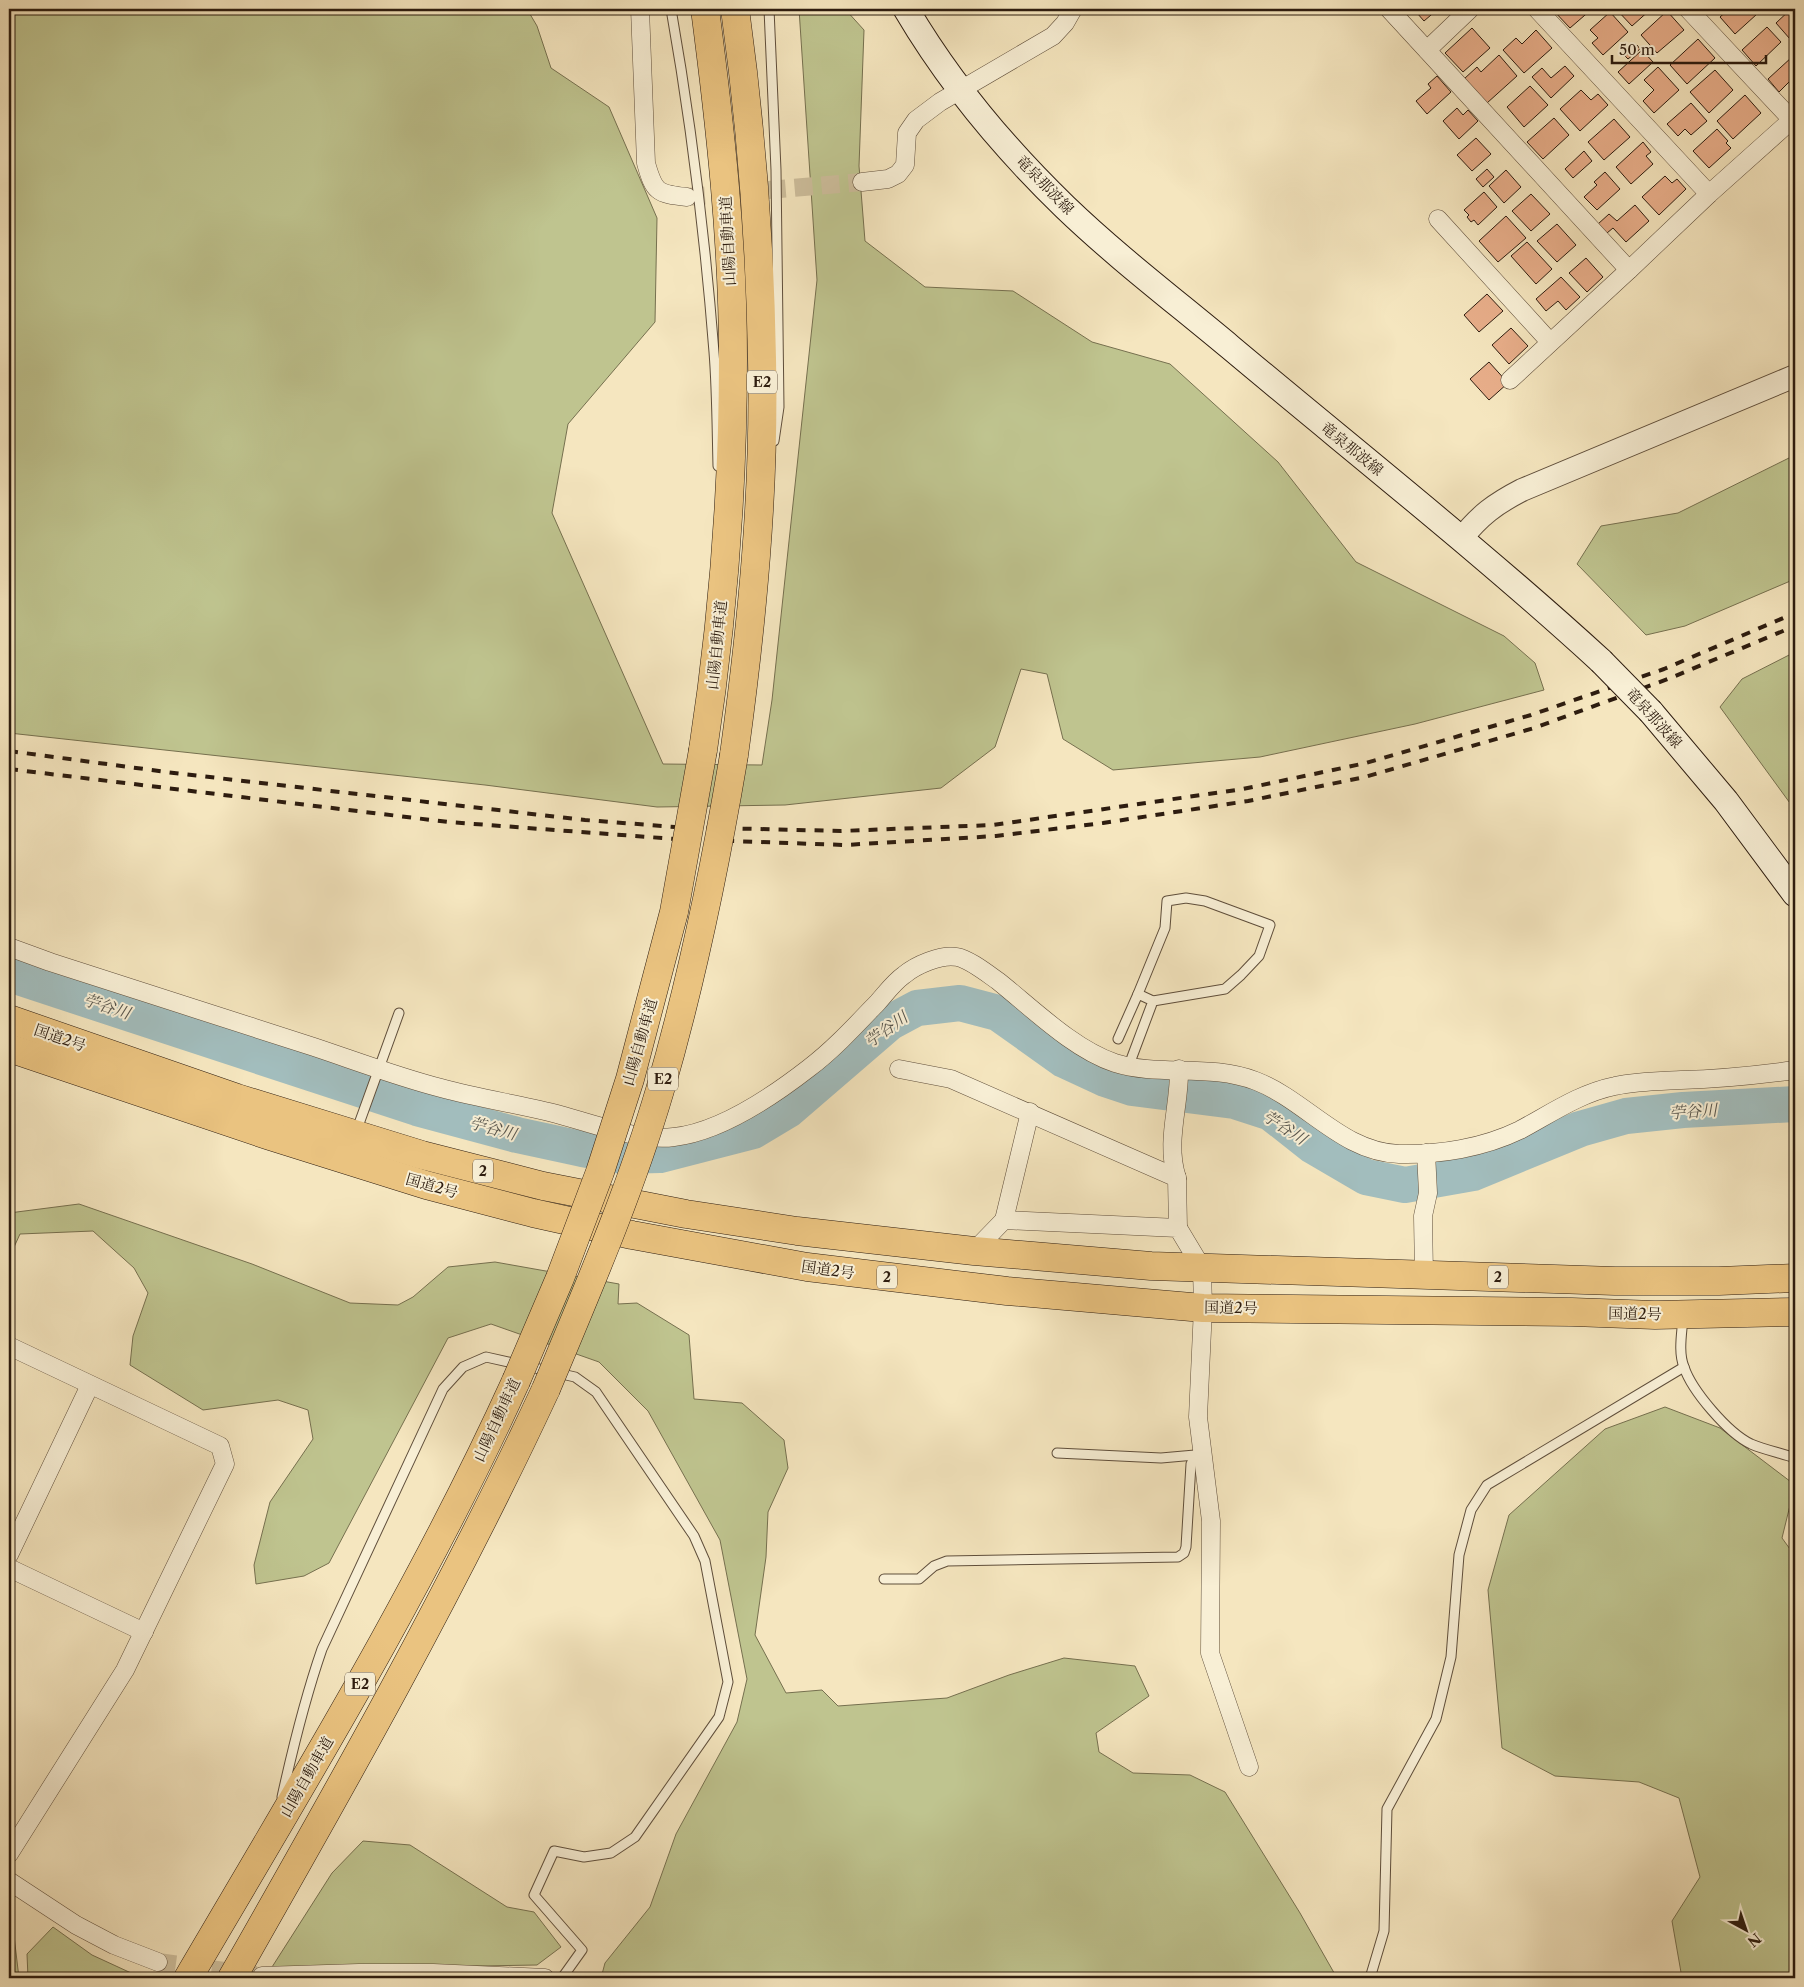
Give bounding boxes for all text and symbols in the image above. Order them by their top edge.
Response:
scale bar [1612,32,1765,64]
text: 50 m [1619,40,1655,59]
street label: 竜泉那波線 [1012,151,1078,218]
street label: 山陽自動車道 [716,196,739,286]
road number: E2 [747,371,777,394]
street label: 竜泉那波線 [1317,418,1387,480]
street label: 山陽自動車道 [702,599,731,691]
street label: 竜泉那波線 [1622,683,1687,752]
water label: 苧谷川 [81,989,135,1024]
street label: 山陽自動車道 [618,996,661,1088]
water label: 苧谷川 [861,1006,913,1051]
street label: 国道2号 [32,1020,89,1055]
road number: E2 [648,1068,678,1090]
water label: 苧谷川 [1668,1099,1720,1123]
water label: 苧谷川 [1259,1106,1312,1150]
water label: 苧谷川 [467,1112,521,1144]
road number: 2 [473,1160,493,1182]
street label: 国道2号 [404,1169,461,1202]
street label: 国道2号 [800,1256,856,1283]
road number: 2 [877,1266,897,1288]
road number: 2 [1488,1266,1508,1288]
street label: 国道2号 [1204,1298,1258,1317]
street label: 国道2号 [1608,1304,1662,1323]
street label: 山陽自動車道 [469,1375,524,1465]
road number: E2 [345,1672,375,1696]
street label: 山陽自動車道 [276,1733,337,1820]
north arrow [1722,1904,1772,1954]
text: N [1744,1929,1765,1951]

